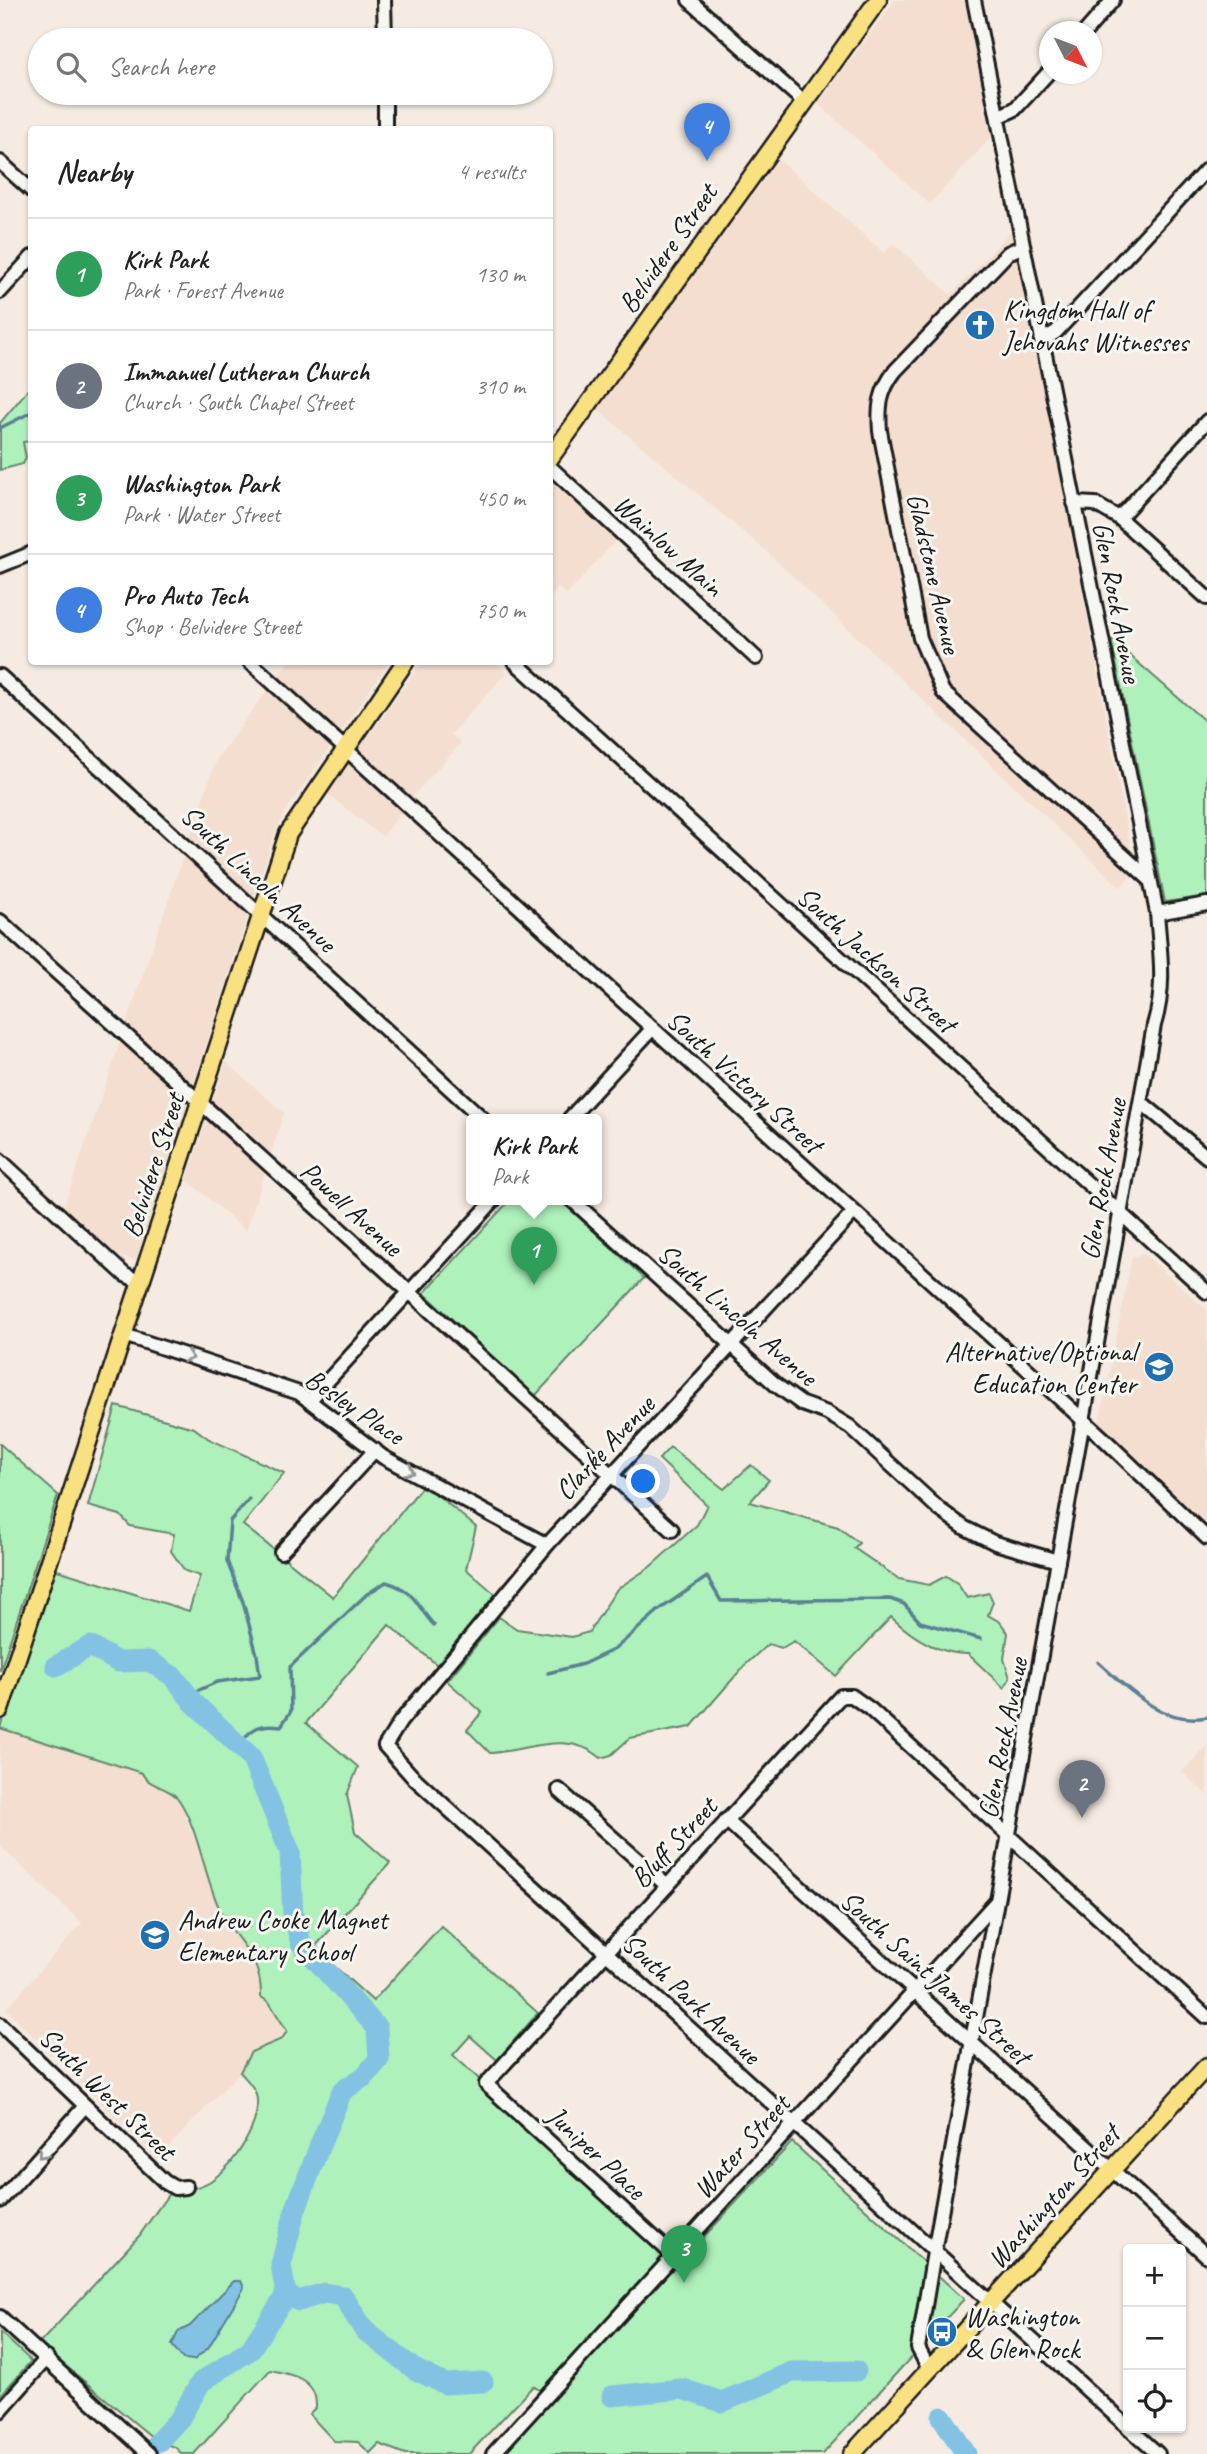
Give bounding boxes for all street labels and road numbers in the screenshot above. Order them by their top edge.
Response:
street label: Belvidere Street [610,175,726,320]
street label: Wainlow Main [606,487,732,605]
street label: Gladstone Avenue [899,489,970,659]
street label: Glen Rock Avenue [1085,519,1151,687]
street label: South Lincoln Avenue [173,797,345,961]
street label: South Jackson Street [790,879,967,1043]
street label: South Victory Street [659,1002,833,1163]
street label: Belvidere Street [113,1086,193,1242]
street label: Glen Rock Avenue [1071,1094,1134,1262]
street label: Powell Avenue [293,1153,412,1265]
street label: South Lincoln Avenue [651,1235,826,1395]
street label: Besley Place [299,1361,412,1453]
street label: Clarke Avenue [547,1386,663,1507]
street label: Glen Rock Avenue [970,1653,1036,1821]
street label: Bluff Street [623,1788,726,1895]
street label: South Saint James Street [833,1883,1041,2075]
street label: South Park Avenue [615,1925,770,2073]
street label: South West Street [32,2019,185,2169]
street label: Water Street [686,2085,799,2206]
street label: Juniper Place [539,2097,655,2208]
street label: Washington Street [979,2114,1130,2276]

